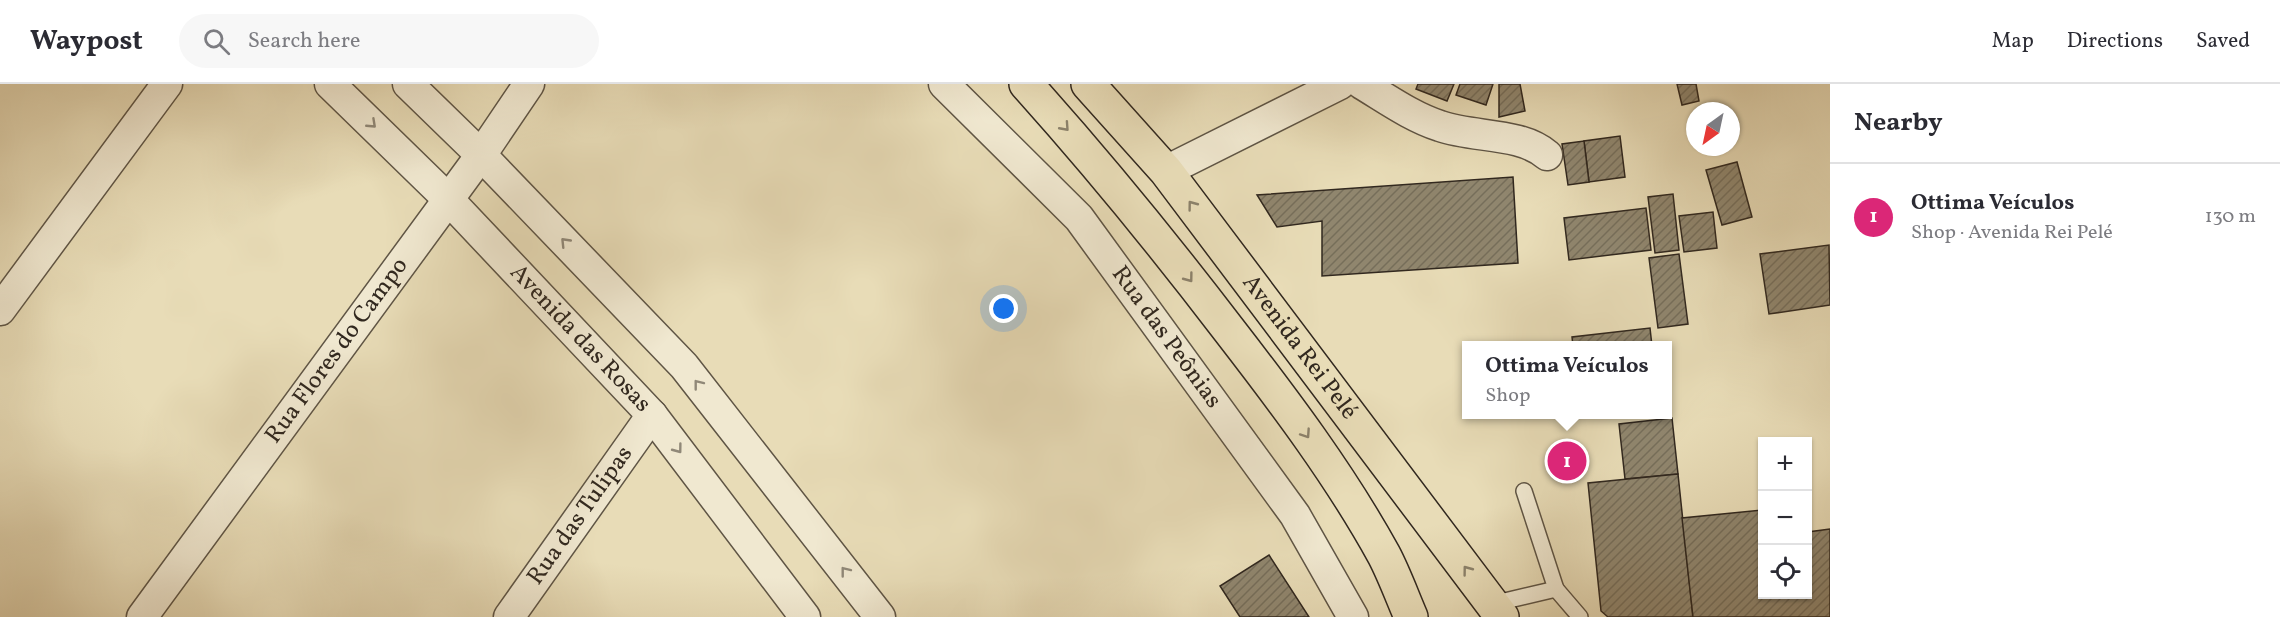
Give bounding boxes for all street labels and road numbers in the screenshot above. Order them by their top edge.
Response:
street label: Rua Flores do Campo [257,251,417,451]
street label: Avenida das Rosas [501,257,659,421]
street label: Rua das Peônias [1103,259,1229,416]
street label: Avenida Rei Pelé [1233,268,1365,427]
street label: Rua das Tulipas [520,439,642,592]

